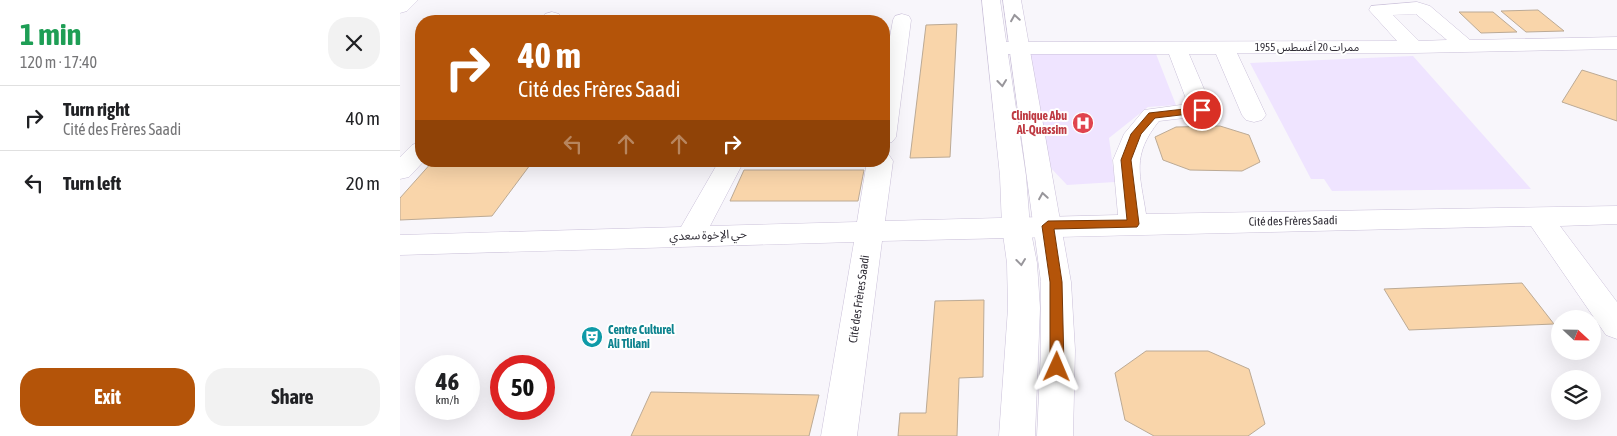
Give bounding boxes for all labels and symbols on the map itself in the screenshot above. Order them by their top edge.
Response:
one-way arrow [1011,14,1021,22]
street label: ممرات 20 أغسطس 1955 [1255,41,1360,54]
one-way arrow [996,79,1007,87]
pin [1181,89,1223,131]
place label: Clinique Abu Al-Quassim [1011,109,1067,137]
hospital icon: Clinique Abu Al-Quassim [1071,111,1095,135]
one-way arrow [1038,191,1048,200]
street label: Cité des Frères Saadi [1249,213,1337,229]
street label: حي الإخوة سعدي [669,227,747,246]
street label: Cité des Frères Saadi [846,254,872,344]
one-way arrow [1015,258,1026,266]
north arrow [1551,310,1601,360]
place label: Centre Culturel Ali Tlilani [607,323,675,351]
theatre icon: Centre Culturel Ali Tlilani [580,325,604,349]
position arrow [1030,340,1082,392]
speed limit sign: 50 [490,355,555,420]

